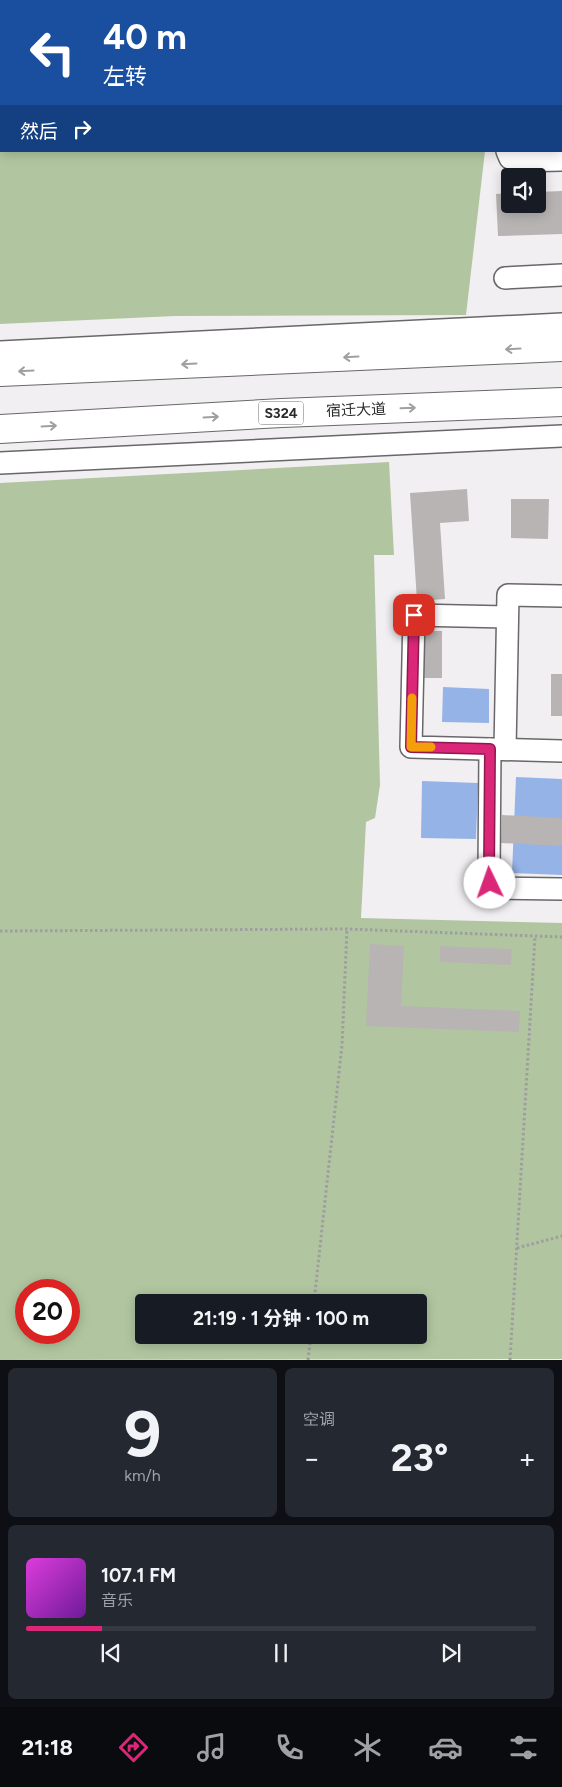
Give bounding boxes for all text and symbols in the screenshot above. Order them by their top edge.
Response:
text: 40 m [103,16,187,58]
icon: left [20,20,85,85]
text: 左转 [103,63,147,90]
icon: right [68,115,96,143]
text: 然后 [20,120,58,143]
map controls [501,168,546,213]
button: sound [501,168,546,213]
one-way arrow [506,345,522,354]
one-way arrow [343,352,359,361]
one-way arrow [181,359,197,368]
one-way arrow [19,367,35,376]
street label: 宿迁大道 [326,400,386,420]
road number: S324 [258,402,304,424]
one-way arrow [400,403,416,413]
one-way arrow [203,413,219,422]
one-way arrow [40,422,56,431]
pin [393,594,435,636]
icon: arrive [400,601,428,629]
position arrow [463,856,515,908]
speed limit sign: 20 [15,1279,80,1344]
text: 21:19 · 1 分钟 · 100 m [193,1307,369,1330]
text: 9 [124,1394,161,1472]
text: 空调 [303,1410,335,1429]
text: 23° [391,1435,448,1481]
text: − [303,1441,320,1475]
text: + [519,1441,536,1475]
text: km/h [124,1466,161,1485]
text: 107.1 FM [101,1564,176,1587]
text: 音乐 [101,1591,133,1610]
icon: previous [97,1639,125,1667]
icon: pause [267,1639,295,1667]
icon: next [437,1639,465,1667]
icon: directions [116,1730,151,1765]
icon: music [194,1730,229,1765]
icon: phone [272,1730,307,1765]
icon: climate [350,1730,385,1765]
icon: car [428,1730,463,1765]
icon: filters [506,1730,541,1765]
text: 21:18 [21,1734,73,1761]

